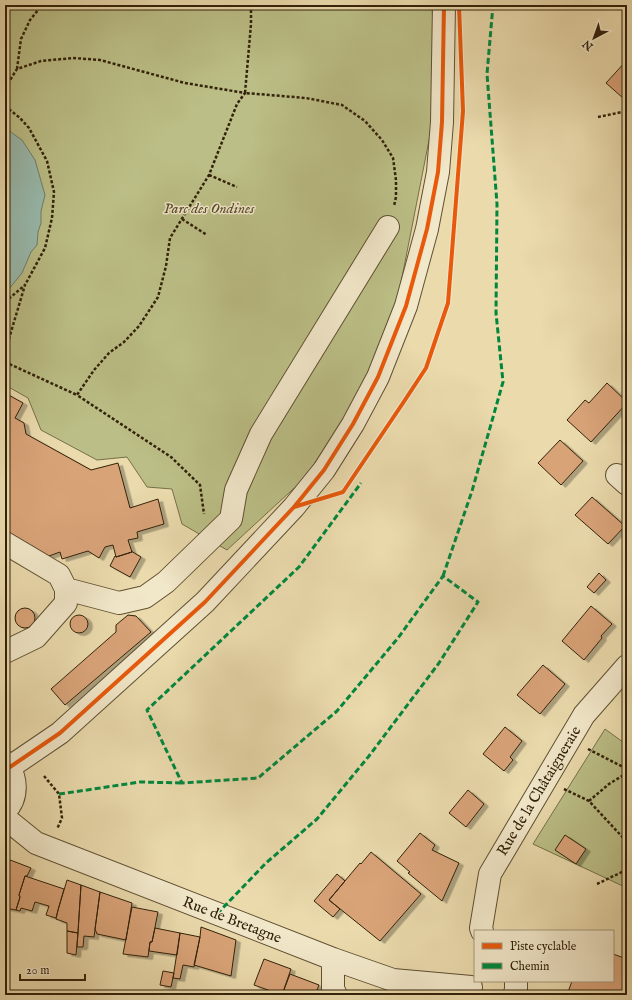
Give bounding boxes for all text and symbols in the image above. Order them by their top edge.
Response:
north arrow [574,18,614,58]
text: N [580,36,597,54]
park label: Parc des Ondines [164,199,255,218]
street label: Rue de la Châtaigneraie [493,723,585,859]
street label: Rue de Bretagne [180,892,284,948]
legend [474,930,614,982]
text: Piste cyclable [510,939,577,954]
scale bar [20,956,85,982]
text: Chemin [510,959,550,974]
text: 20 m [26,963,49,978]

